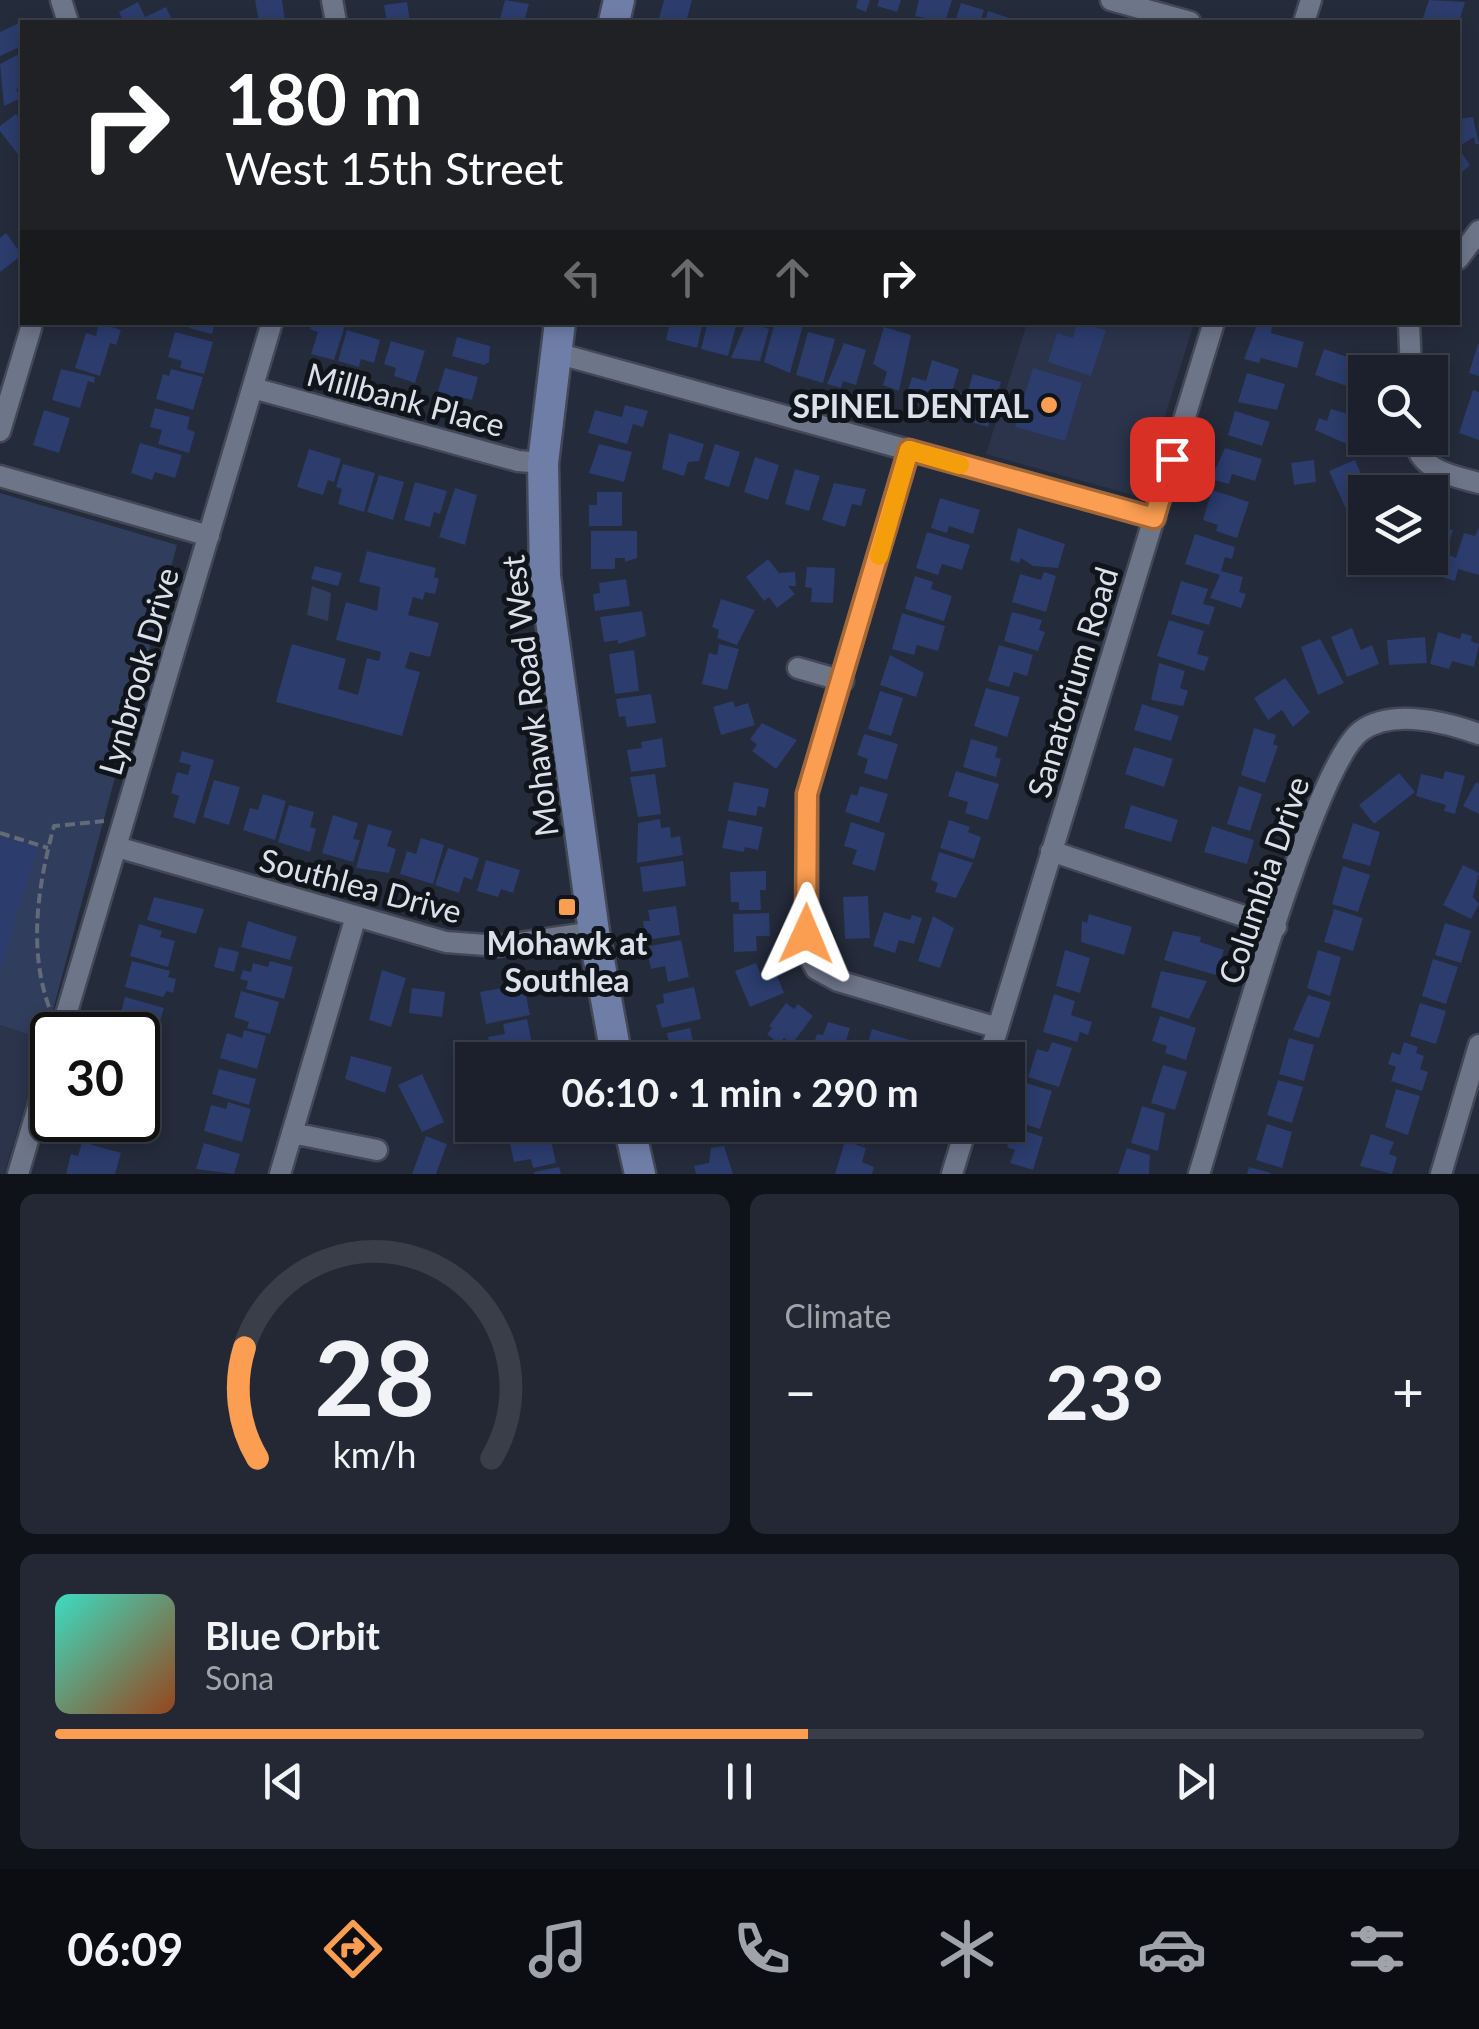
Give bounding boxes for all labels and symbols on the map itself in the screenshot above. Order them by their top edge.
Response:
street label: Millbank Place [303,354,509,444]
place label: SPINEL DENTAL [792,386,1029,425]
marker: SPINEL DENTAL [1038,394,1060,416]
pin [1130,417,1215,502]
street label: Mohawk Road West [492,553,566,839]
street label: Sanatorium Road [1018,562,1126,802]
street label: Lynbrook Drive [90,563,186,779]
street label: Columbia Drive [1209,771,1317,989]
street label: Southlea Drive [256,839,466,931]
position arrow [754,882,858,986]
marker: Mohawk at Southlea [556,896,578,918]
place label: Mohawk at Southlea [487,923,647,999]
speed limit sign: 30 [30,1012,160,1142]

